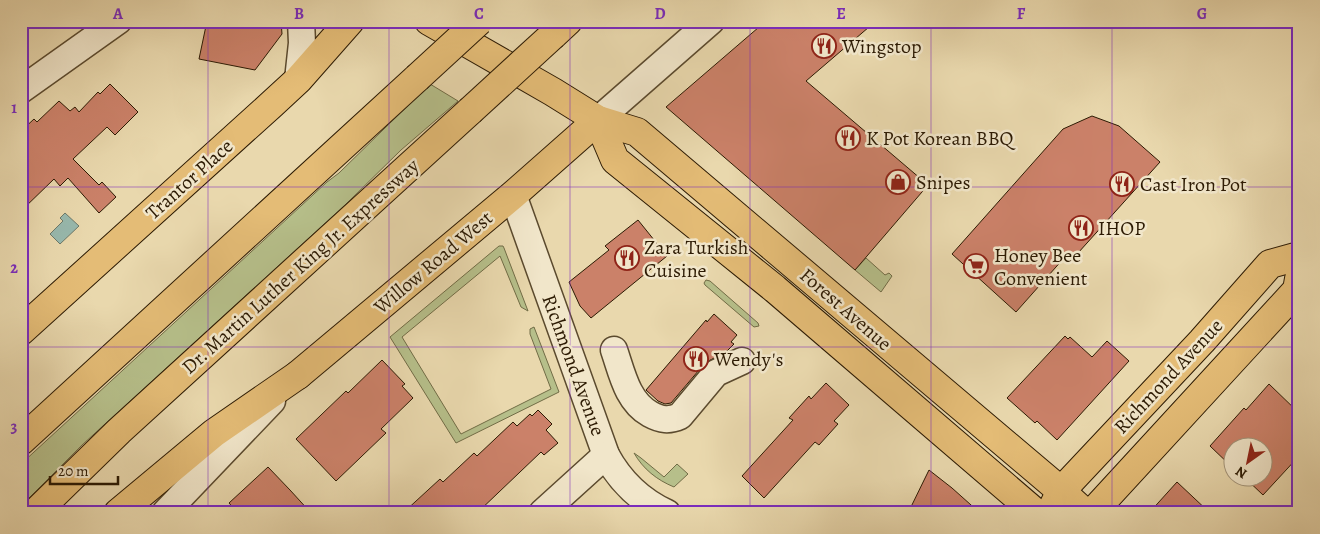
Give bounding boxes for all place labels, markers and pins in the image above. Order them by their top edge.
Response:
restaurant icon: Wingstop [811,33,837,59]
place label: Wingstop [841,33,922,60]
restaurant icon: K Pot Korean BBQ [835,125,861,151]
place label: K Pot Korean BBQ [866,125,1017,152]
shop icon: Snipes [885,169,911,195]
place label: Snipes [916,169,971,196]
restaurant icon: Cast Iron Pot [1109,171,1135,197]
place label: Cast Iron Pot [1140,171,1247,198]
restaurant icon: IHOP [1068,215,1094,241]
place label: IHOP [1098,215,1145,242]
place label: Zara Turkish Cuisine [644,234,749,284]
place label: Honey Bee Convenient [994,242,1088,292]
restaurant icon: Zara Turkish Cuisine [614,245,640,271]
supermarket icon: Honey Bee Convenient [963,253,989,279]
restaurant icon: Wendy's [683,346,709,372]
place label: Wendy's [713,346,783,373]

